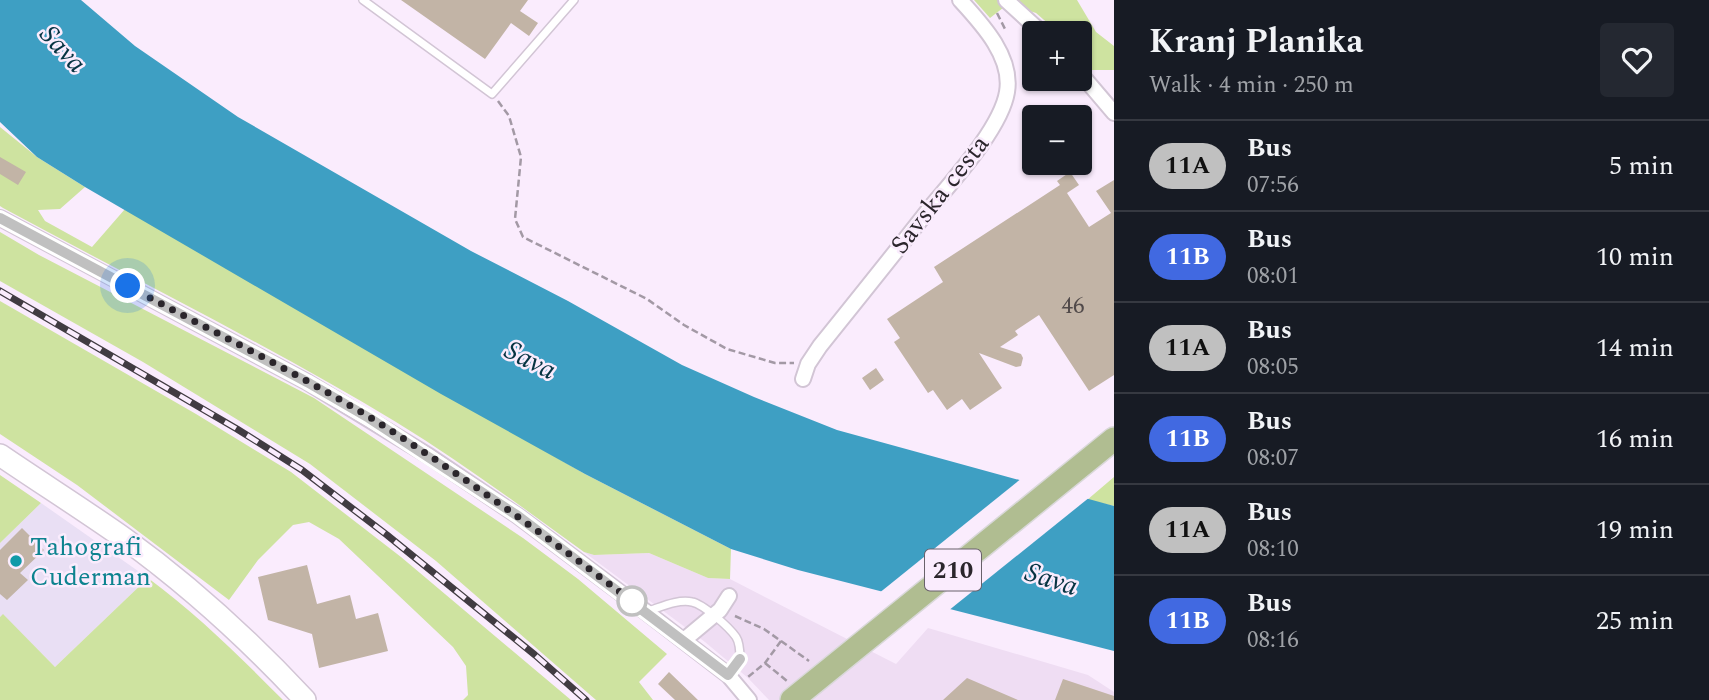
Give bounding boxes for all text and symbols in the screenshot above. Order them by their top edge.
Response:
water label: Sava [29,15,97,83]
text: Kranj Planika [1149,17,1364,67]
map controls [1022,21,1092,175]
button: + [1022,21,1092,91]
button: heart [1600,23,1674,97]
text: Walk · 4 min · 250 m [1149,68,1354,103]
button: − [1022,105,1092,175]
street label: Savska cesta [880,126,999,263]
text: Bus [1247,128,1292,168]
text: 5 min [1609,146,1674,186]
text: 11A [1165,148,1210,184]
text: 07:56 [1247,168,1299,203]
text: Bus [1247,219,1292,259]
text: 10 min [1596,237,1674,277]
text: 11B [1166,239,1209,275]
text: 08:01 [1247,259,1299,294]
your location [110,268,145,303]
house number: 46 [1062,289,1085,324]
text: Bus [1247,310,1292,350]
text: 14 min [1596,328,1674,368]
water label: Sava [497,329,564,392]
text: 11A [1165,330,1210,366]
text: 08:05 [1247,350,1299,385]
text: Bus [1247,401,1292,441]
text: 16 min [1596,419,1674,459]
text: 11B [1166,421,1209,457]
text: 08:07 [1247,441,1299,476]
text: Bus [1247,492,1292,532]
text: 19 min [1596,510,1674,550]
text: 11A [1165,512,1210,548]
place label: Tahografi Cuderman [30,527,151,597]
text: 08:10 [1247,532,1299,567]
road number: 210 [925,550,981,590]
water label: Sava [1020,551,1083,608]
marker: Tahografi Cuderman [8,553,24,569]
text: Bus [1247,583,1292,623]
unlabelled marker [617,586,647,616]
text: 25 min [1596,601,1674,641]
text: 11B [1166,603,1209,639]
text: 08:16 [1247,623,1299,658]

